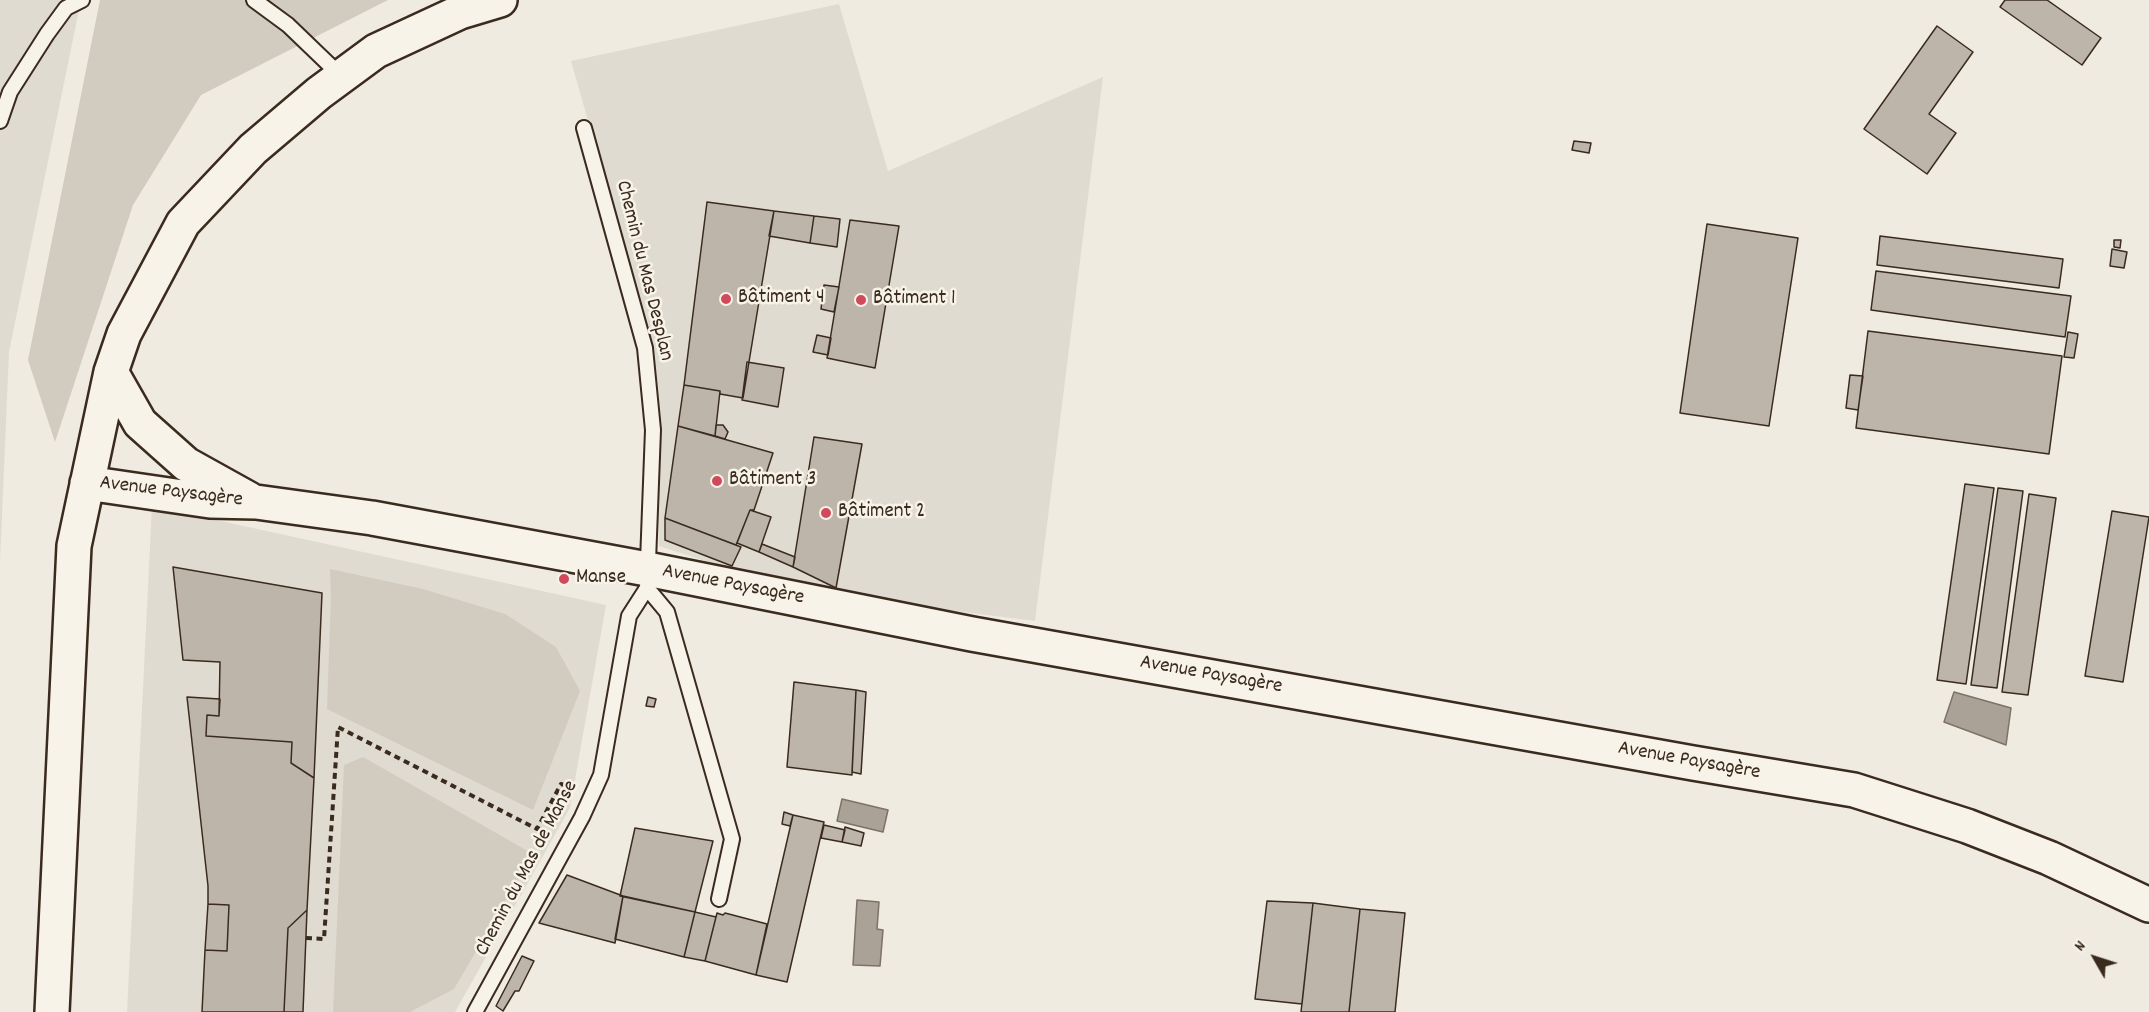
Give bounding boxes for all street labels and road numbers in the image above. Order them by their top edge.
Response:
street label: Chemin du Mas Desplan [608,178,678,364]
street label: Avenue Paysagère [98,472,244,514]
street label: Avenue Paysagère [660,560,806,612]
street label: Avenue Paysagère [1138,651,1284,701]
street label: Avenue Paysagère [1616,737,1762,787]
street label: Chemin du Mas de Manse [471,777,585,961]

